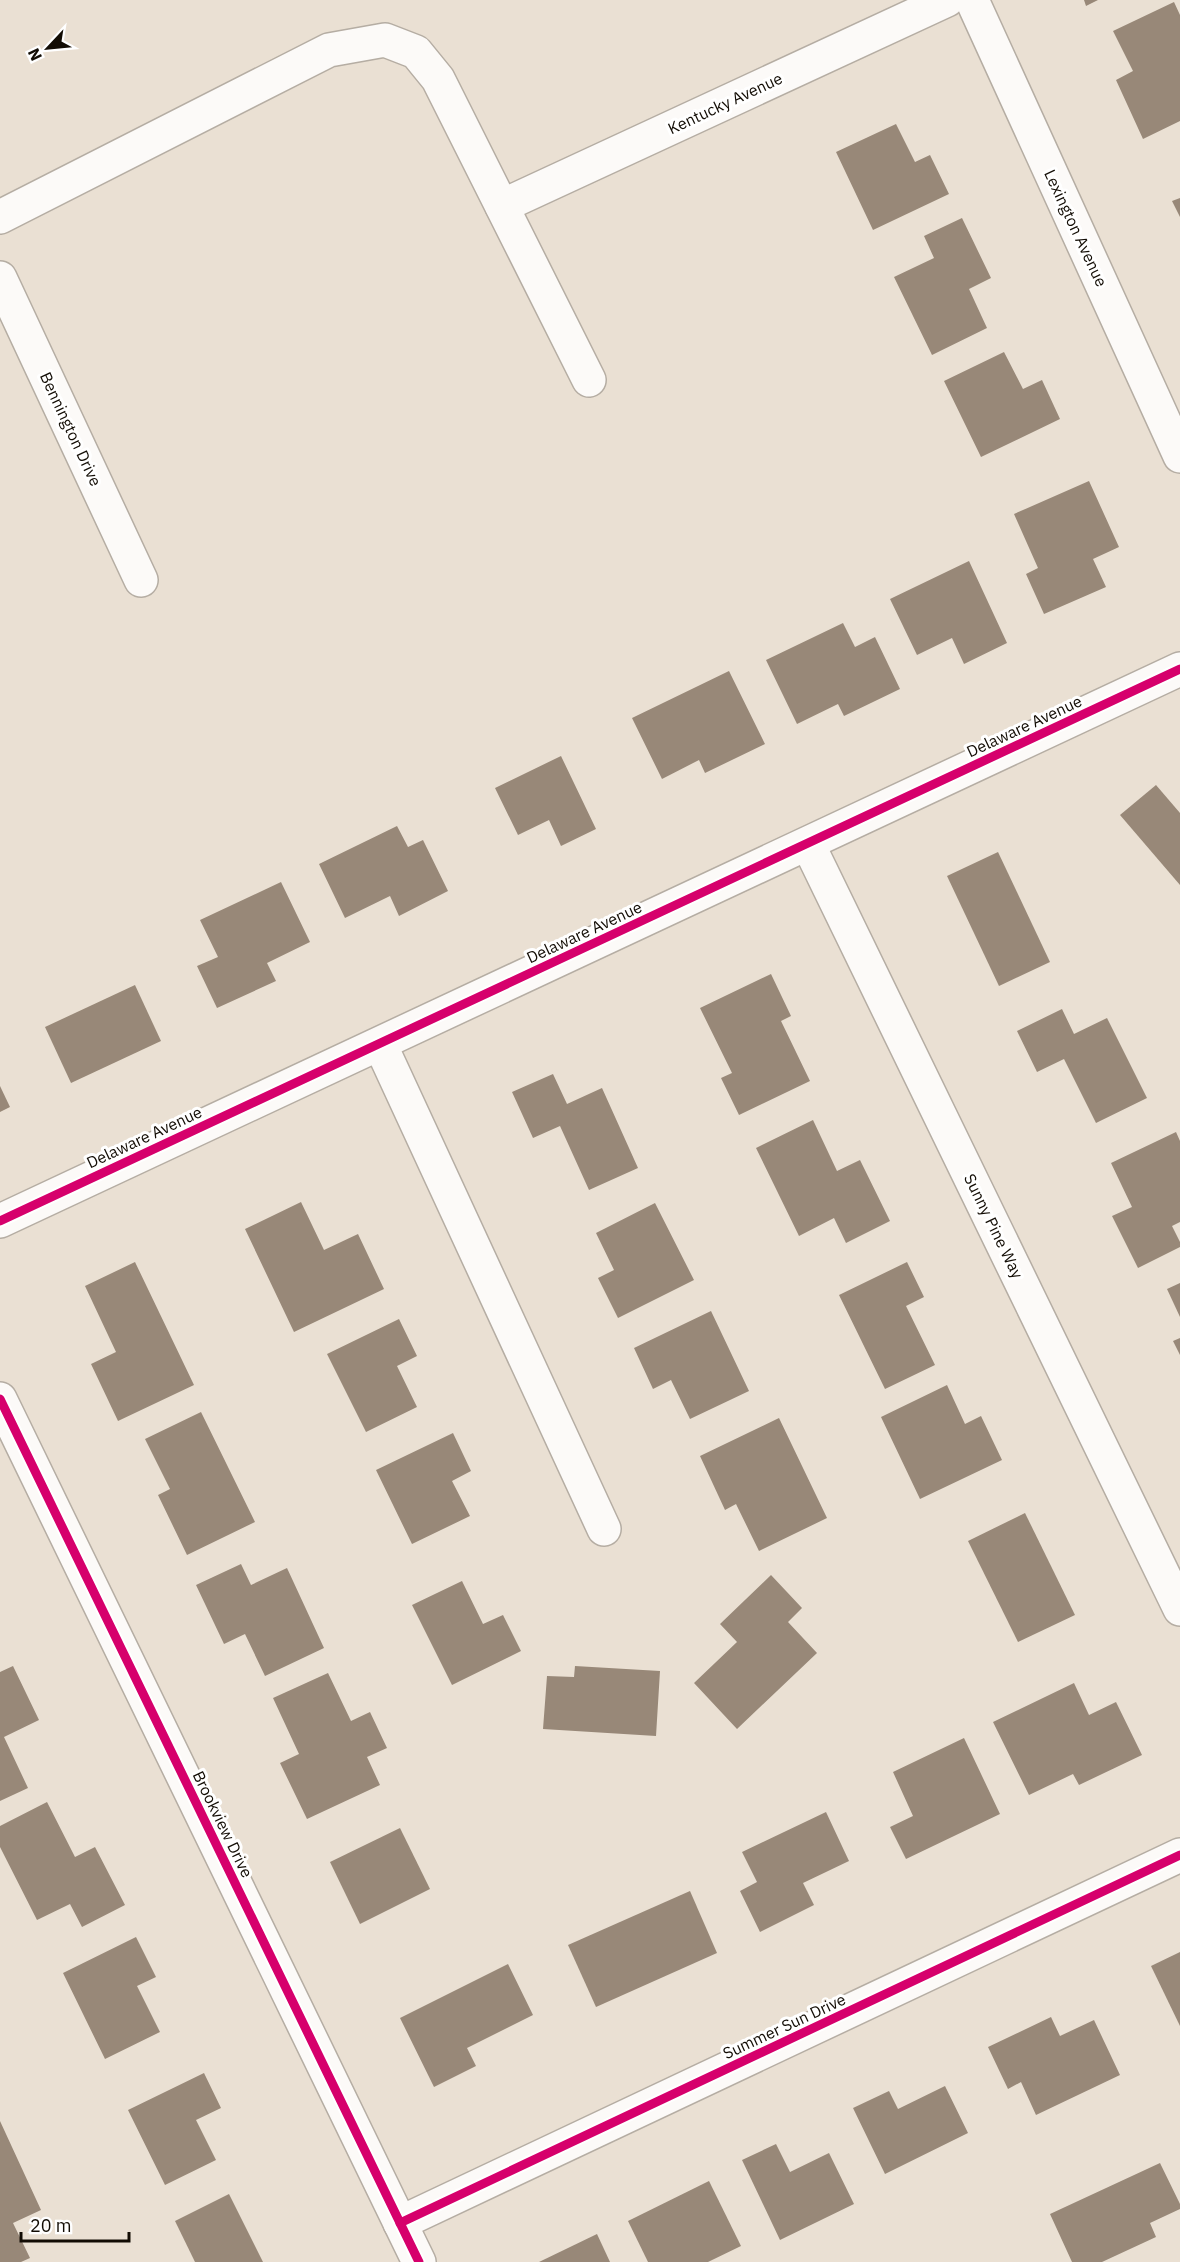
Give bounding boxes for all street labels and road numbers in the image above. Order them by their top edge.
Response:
street label: Kentucky Avenue [665,68,786,138]
street label: Lexington Avenue [1040,166,1112,290]
street label: Bennington Drive [36,369,106,489]
street label: Delaware Avenue [963,690,1085,761]
street label: Delaware Avenue [523,896,645,967]
street label: Delaware Avenue [83,1101,205,1172]
street label: Sunny Pine Way [960,1170,1028,1282]
street label: Brookview Drive [189,1767,258,1881]
street label: Summer Sun Drive [719,1989,849,2063]

